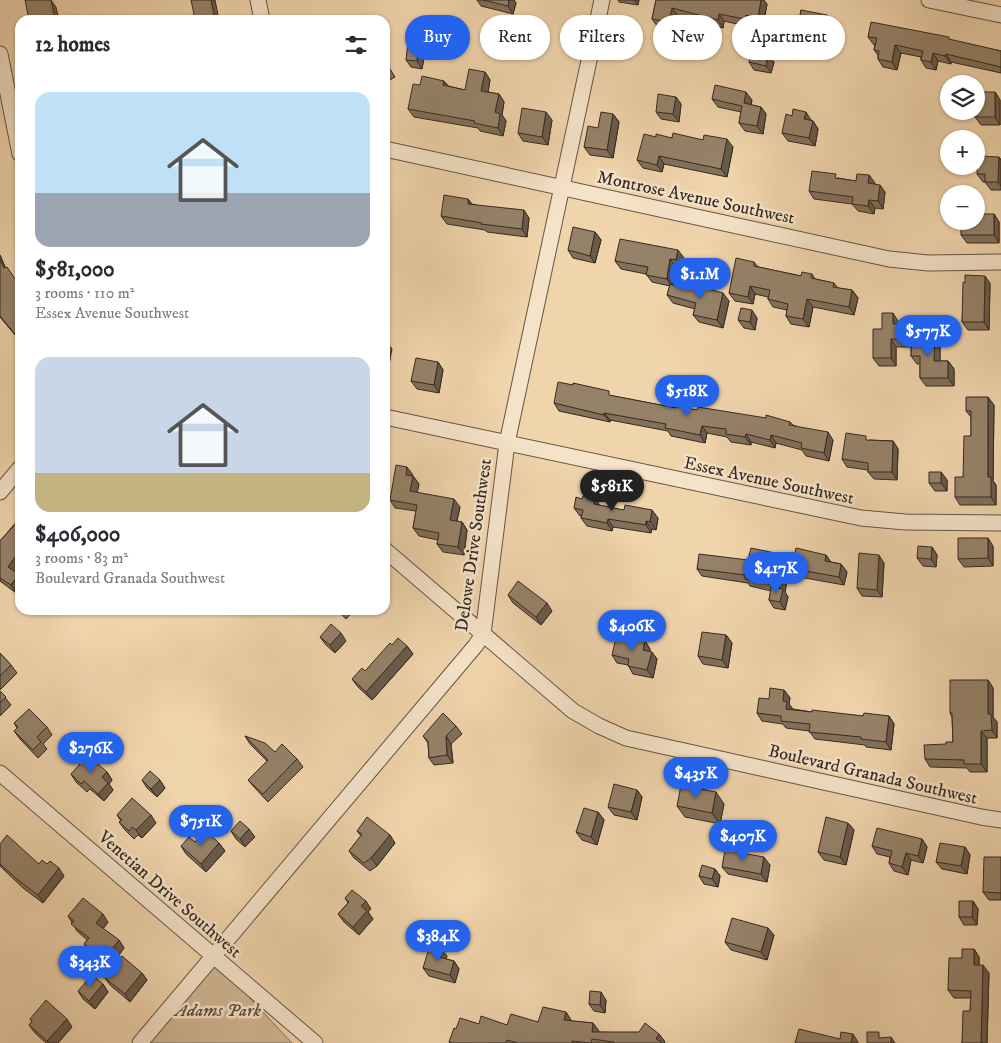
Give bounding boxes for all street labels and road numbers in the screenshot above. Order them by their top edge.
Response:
street label: Montrose Avenue Southwest [595,166,797,230]
street label: Essex Avenue Southwest [682,452,856,510]
street label: Delowe Drive Southwest [451,457,497,633]
street label: Boulevard Granada Southwest [766,740,980,810]
street label: Venetian Drive Southwest [92,826,246,963]

